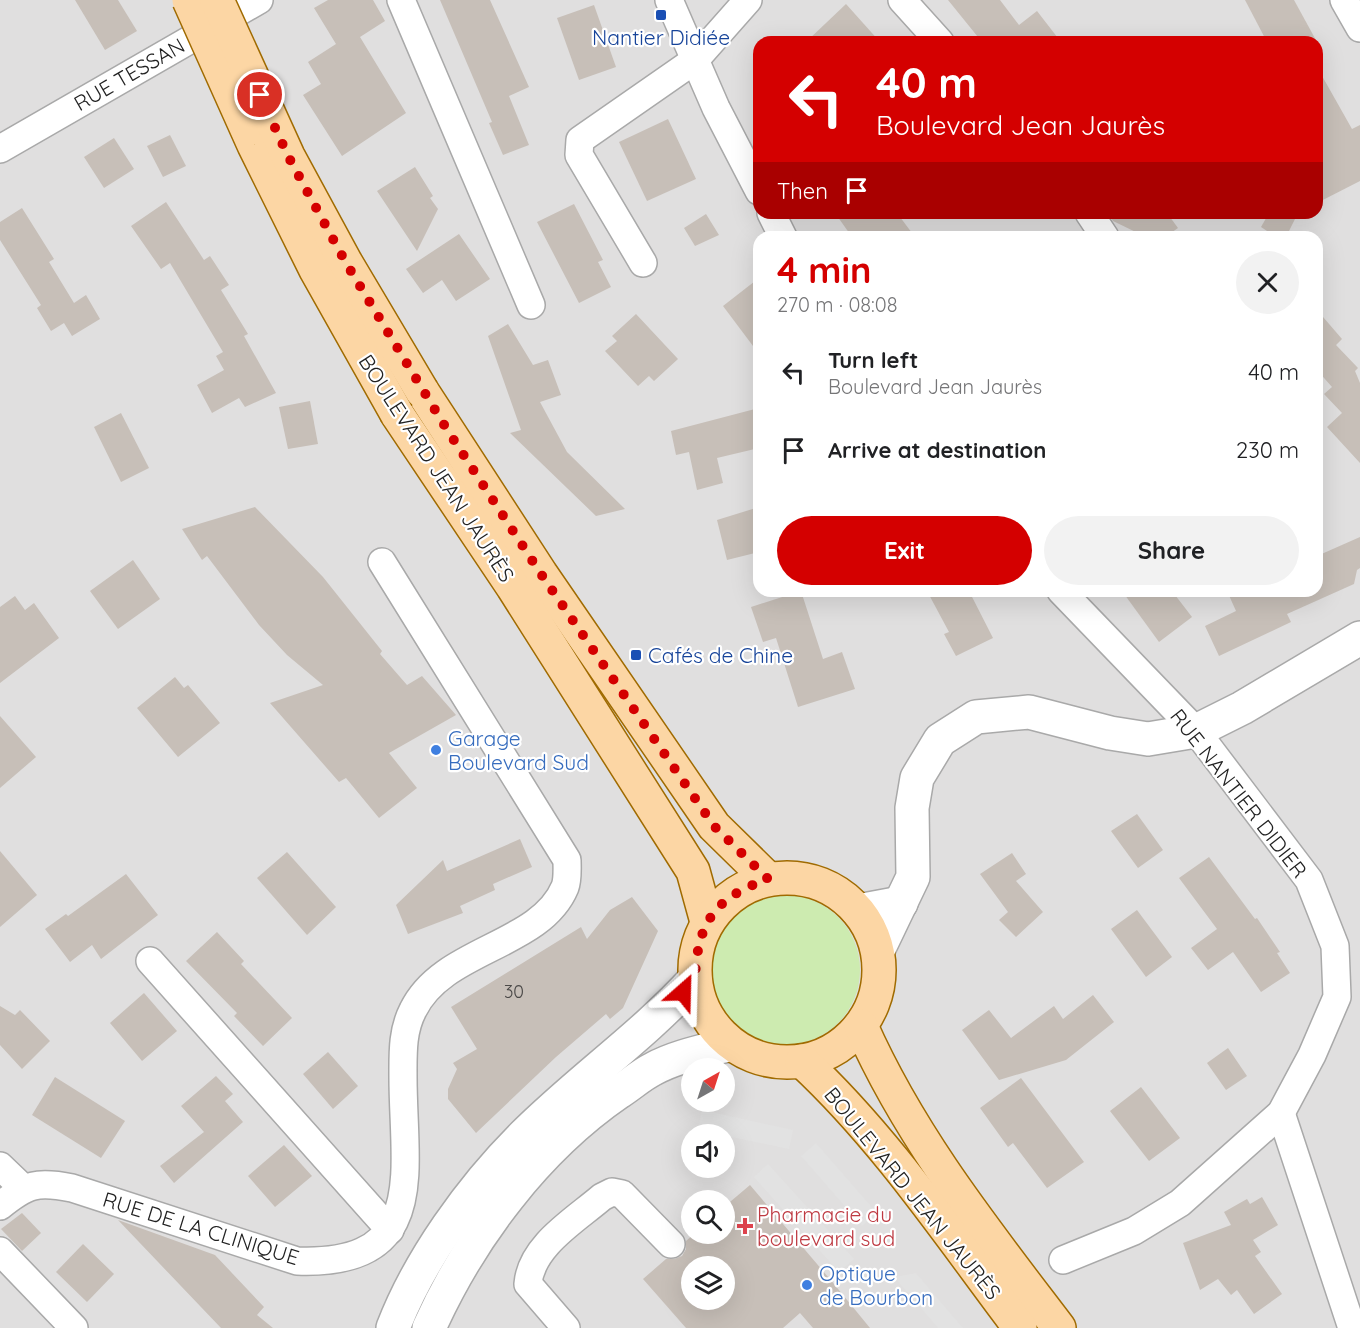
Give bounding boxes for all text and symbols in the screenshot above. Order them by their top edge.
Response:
marker: Nantier Didiée [654,8,668,22]
place label: Nantier Didiée [592,24,730,50]
street label: RUE TESSAN [69,32,189,116]
text: 40 m [876,56,977,109]
icon: left [777,60,855,138]
pin [234,69,285,120]
icon: arrive [243,78,276,111]
text: Boulevard Jean Jaurès [876,108,1165,142]
icon: arrive [840,174,873,207]
text: Then [777,177,828,205]
text: 4 min [777,247,871,292]
button: close [1236,251,1299,314]
text: 270 m · 08:08 [777,292,898,317]
text: Turn left [828,346,918,374]
street label: BOULEVARD JEAN JAURÈS [354,349,520,587]
icon: left [777,356,810,389]
text: 40 m [1248,358,1299,386]
text: Boulevard Jean Jaurès [828,374,1042,399]
icon: arrive [777,434,810,467]
text: Arrive at destination [828,436,1046,464]
text: 230 m [1236,436,1299,464]
button: Exit [777,516,1032,585]
button: Share [1044,516,1299,585]
place label: Cafés de Chine [648,642,793,668]
marker: Cafés de Chine [629,648,643,662]
street label: RUE NANTIER DIDIER [1165,703,1313,883]
place label: Garage Boulevard Sud [448,725,589,775]
marker: Garage Boulevard Sud [429,743,443,757]
position arrow [651,960,715,1024]
house number: 30 [504,980,524,1003]
north arrow [681,1058,735,1112]
map controls [681,1058,735,1310]
street label: BOULEVARD JEAN JAURÈS [819,1081,1007,1305]
button: sound [681,1124,735,1178]
street label: RUE DE LA CLINIQUE [100,1186,302,1270]
button: search [681,1190,735,1244]
place label: Pharmacie du boulevard sud [757,1201,895,1251]
marker: Pharmacie du boulevard sud [738,1219,752,1233]
button: layers [681,1256,735,1310]
place label: Optique de Bourbon [819,1260,933,1310]
marker: Optique de Bourbon [800,1278,814,1292]

